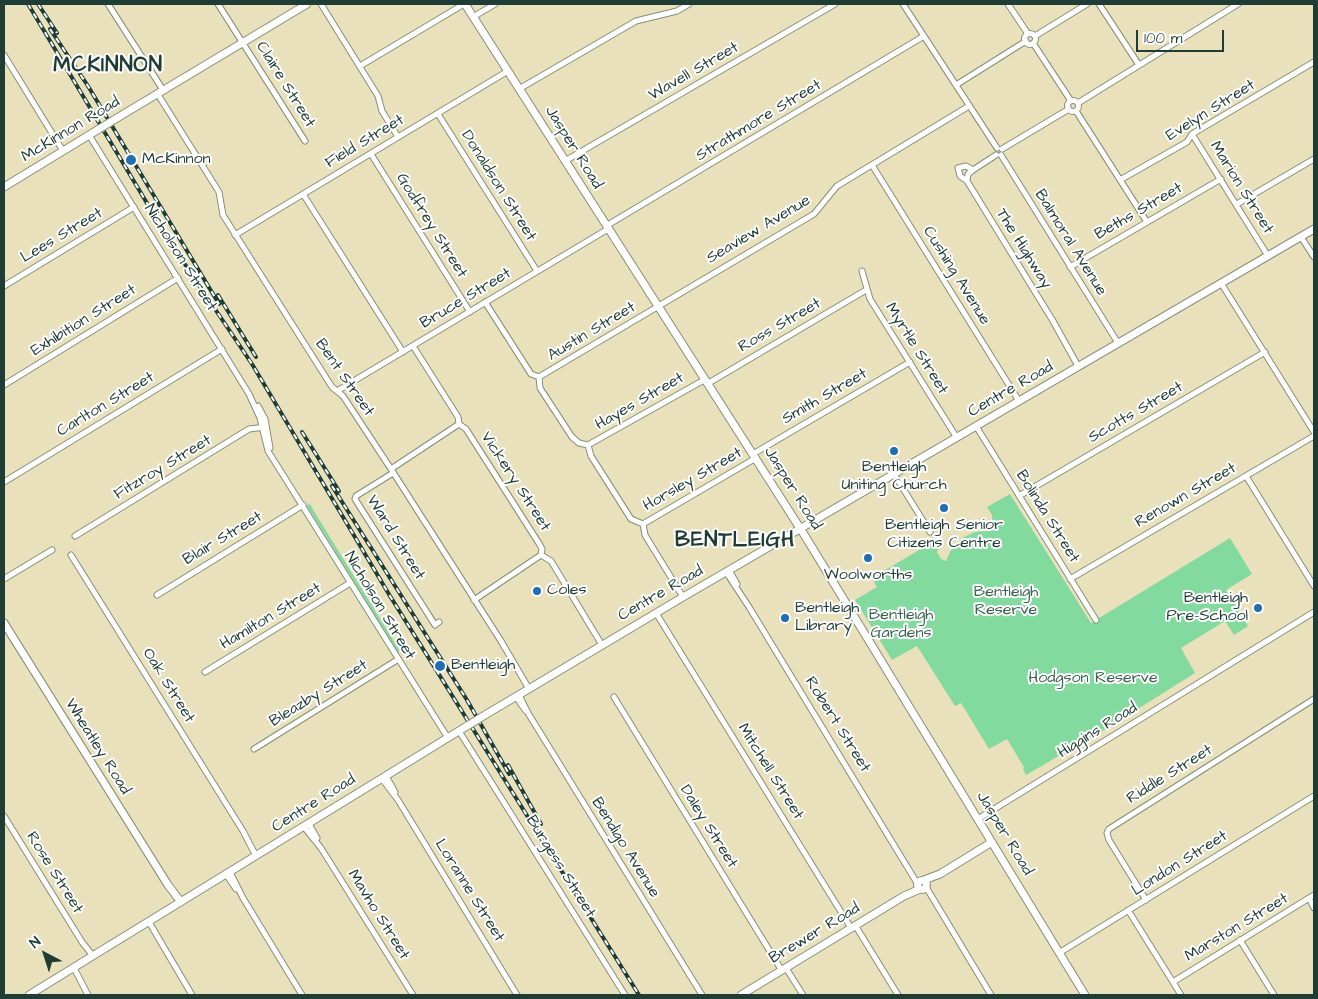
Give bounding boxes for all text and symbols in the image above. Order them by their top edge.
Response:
scale bar [1138,20,1226,52]
text: 100 m [1144,28,1183,49]
street label: Wavell Street [645,38,743,106]
street label: Claire Street [251,39,319,131]
district label: MCKINNON [52,54,164,80]
street label: Strathmore Street [693,76,825,166]
street label: Evelyn Street [1163,76,1259,146]
street label: McKinnon Road [18,93,124,167]
street label: Jasper Road [540,103,606,193]
street label: Field Street [322,111,408,173]
street label: Donaldson Street [456,127,540,245]
street label: Marion Street [1205,138,1277,238]
place label: McKinnon [142,150,210,170]
marker: McKinnon [124,153,138,167]
street label: Godfrey Street [391,170,471,282]
street label: Beths Street [1092,179,1186,245]
street label: Balmoral Avenue [1030,186,1110,300]
street label: Seaview Avenue [704,191,814,269]
street label: Nicholson Street [139,201,221,315]
street label: Lees Street [18,204,106,268]
street label: The Highway [991,205,1055,293]
street label: Cushing Avenue [918,223,994,329]
street label: Bruce Street [417,264,515,334]
street label: Exhibition Street [28,281,140,361]
street label: Ross Street [735,295,825,357]
street label: Austin Street [545,298,639,366]
street label: Myrtle Street [880,300,952,398]
street label: Bent Street [310,336,378,420]
street label: Centre Road [965,358,1057,422]
street label: Smith Street [779,365,871,429]
street label: Carlton Street [54,368,158,442]
street label: Hayes Street [592,369,688,435]
street label: Scotts Street [1085,378,1187,448]
street label: Vickery Street [476,429,554,535]
street label: Fitzroy Street [111,431,215,505]
street label: Horsley Street [640,444,746,516]
street label: Jasper Road [759,444,825,534]
marker: Bentleigh Uniting Church [888,445,900,457]
place label: Bentleigh Uniting Church [841,458,947,496]
street label: Renown Street [1132,459,1240,533]
street label: Bolinda Street [1011,467,1083,567]
street label: Ward Street [361,492,429,584]
marker: Bentleigh Senior Citizens Centre [938,502,950,514]
street label: Blair Street [180,508,266,570]
place label: Bentleigh Senior Citizens Centre [885,516,1003,554]
district label: BENTLEIGH [674,529,796,555]
street label: Nicholson Street [339,548,419,664]
marker: Woolworths [862,552,874,564]
street label: Centre Road [615,562,707,626]
place label: Woolworths [824,566,912,586]
street label: Hamilton Street [217,579,325,655]
place label: Coles [547,581,587,601]
park label: Bentleigh Reserve [974,583,1038,621]
marker: Coles [531,585,543,597]
place label: Bentleigh Pre-School [1166,589,1248,627]
place label: Bentleigh Library [795,599,859,637]
marker: Bentleigh Pre-School [1252,602,1264,614]
park label: Bentleigh Gardens [869,606,933,644]
marker: Bentleigh Library [779,612,791,624]
street label: Oak Street [137,645,199,727]
street label: Bleazby Street [266,656,372,732]
place label: Bentleigh [451,656,515,676]
marker: Bentleigh [433,659,447,673]
park label: Hodgson Reserve [1028,669,1158,689]
street label: Robert Street [800,674,874,776]
street label: Wheatley Road [60,696,134,798]
street label: Higgins Road [1055,699,1141,763]
street label: Mitchell Street [733,720,807,824]
street label: Riddle Street [1124,741,1216,809]
street label: Centre Road [269,771,359,837]
street label: Daley Street [675,782,741,872]
street label: Jasper Road [972,789,1036,879]
street label: Bendigo Avenue [587,794,663,902]
street label: Burgess Street [521,812,599,922]
street label: London Street [1129,827,1231,901]
street label: Rose Street [21,829,87,917]
street label: Loranne Street [430,836,508,946]
street label: Mavho Street [343,867,413,963]
street label: Marston Street [1182,890,1292,966]
street label: Brewer Road [766,899,864,969]
north arrow [20,929,70,979]
text: N [26,932,45,953]

